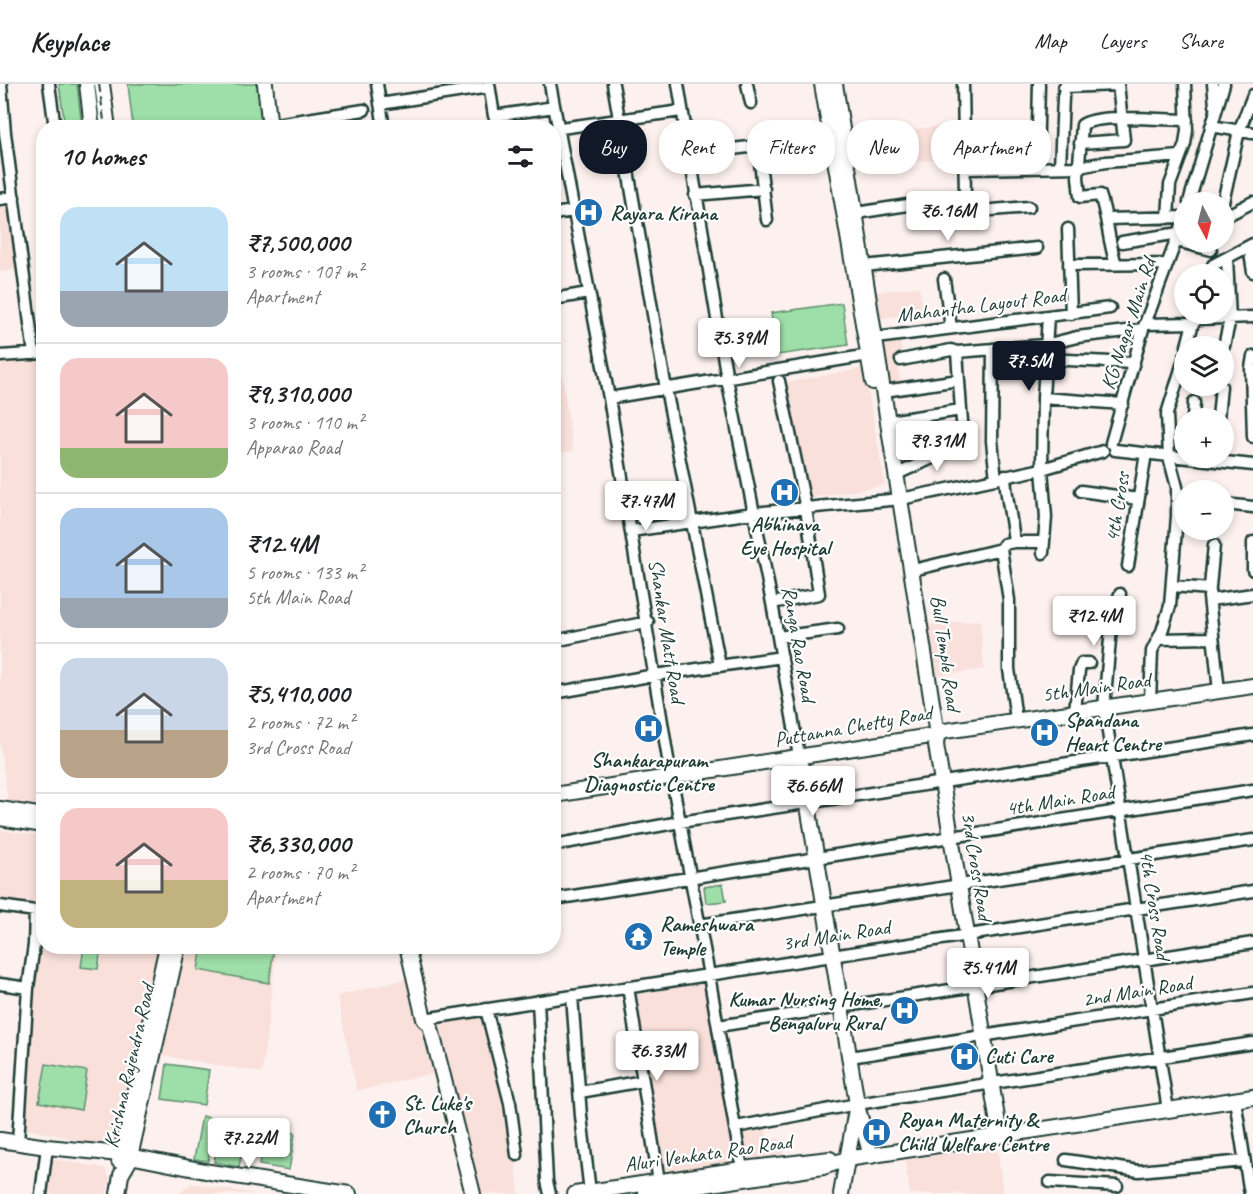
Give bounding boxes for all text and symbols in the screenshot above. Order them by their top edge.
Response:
text: Keyplace [30,24,109,59]
text: Map [1034,28,1067,54]
text: Layers [1100,28,1146,54]
text: Share [1179,28,1223,54]
chip: Buy [579,120,647,174]
chip: Rent [659,120,735,174]
chip: Filters [747,120,835,174]
chip: New [847,120,919,174]
chip: Apartment [931,120,1051,174]
text: 10 homes [60,140,145,173]
icon: filters [504,140,537,173]
pin: ₹6.16M [899,191,997,242]
north arrow [1174,192,1234,252]
map controls [1174,192,1234,540]
hospital icon: Rayara Kirana [573,197,605,229]
text: ₹6.16M [920,198,976,223]
place label: Rayara Kirana [610,200,719,226]
text: ₹7,500,000 [246,226,349,259]
icon: home [108,231,180,303]
street label: KG Nagar Main Rd [1095,252,1163,393]
text: 3 rooms · 107 m² [246,259,363,284]
button: locate [1174,264,1234,324]
street label: Mahantha Layout Road [895,281,1071,328]
text: Apartment [246,284,319,309]
pin: ₹5.39M [690,318,788,369]
text: ₹5.39M [712,325,766,350]
button: layers [1174,336,1234,396]
pin: ₹7.5M [987,341,1071,392]
text: ₹7.5M [1006,348,1052,373]
text: ₹9,310,000 [246,377,350,410]
icon: home [108,382,180,454]
button: + [1174,408,1234,468]
text: 3 rooms · 110 m² [246,410,363,435]
pin: ₹9.31M [888,421,986,472]
text: ₹9.31M [910,428,964,453]
text: Apparao Road [246,435,341,460]
street label: 4th Cross [1099,468,1136,544]
hospital icon: Abhinava Eye Hospital [769,477,801,509]
button: − [1174,480,1234,540]
pin: ₹7.47M [597,481,695,532]
text: ₹7.47M [619,488,673,513]
place label: Abhinava Eye Hospital [740,511,834,561]
text: ₹12.4M [246,527,317,560]
icon: home [108,532,180,604]
street label: Shankar Matt Road [643,557,692,708]
text: 5 rooms · 133 m² [246,560,363,585]
street label: Ranga Rao Road [776,584,823,707]
text: 5th Main Road [246,585,350,610]
street label: Bull Temple Road [925,593,967,715]
pin: ₹12.4M [1045,596,1143,647]
text: ₹12.4M [1067,603,1121,628]
street label: 5th Main Road [1040,666,1156,707]
text: ₹5,410,000 [246,677,349,710]
icon: home [108,682,180,754]
street label: Puttanna Chetty Road [772,699,937,753]
place label: Spandana Heart Centre [1065,707,1163,757]
text: 2 rooms · 72 m² [246,710,354,735]
hospital icon: Shankarapuram Diagnostic Centre [633,713,665,745]
hospital icon: Spandana Heart Centre [1028,716,1060,748]
text: 3rd Cross Road [246,735,350,760]
place label: Shankarapuram Diagnostic Centre [584,747,716,797]
pin: ₹6.66M [764,766,862,817]
text: ₹6.66M [785,773,841,798]
street label: 4th Main Road [1004,778,1120,821]
street label: 3rd Cross Road [956,810,999,925]
text: ₹6,330,000 [246,827,350,860]
icon: home [108,832,180,904]
street label: 4th Cross Road [1134,849,1177,964]
text: 2 rooms · 70 m² [246,860,354,885]
text: Apartment [246,885,319,910]
place label: Rameshwara Temple [660,911,755,961]
street label: 3rd Main Road [780,913,895,956]
temple icon: Rameshwara Temple [623,920,655,952]
pin: ₹5.41M [939,948,1037,999]
text: ₹5.41M [961,955,1015,980]
street label: 2nd Main Road [1080,969,1197,1012]
street label: Krishna Rajendra Road [98,979,161,1150]
place label: Kumar Nursing Home, Bengaluru Rural [729,986,887,1036]
hospital icon: Kumar Nursing Home, Bengaluru Rural [888,995,920,1027]
pin: ₹6.33M [608,1031,706,1082]
text: ₹6.33M [630,1038,684,1063]
hospital icon: Cuti Care [948,1040,980,1072]
place label: Cuti Care [985,1043,1054,1069]
place label: St. Luke's Church [403,1090,473,1140]
church icon: St. Luke's Church [366,1099,398,1131]
place label: Royan Maternity & Child Welfare Centre [898,1107,1050,1157]
hospital icon: Royan Maternity & Child Welfare Centre [861,1116,893,1148]
pin: ₹7.22M [200,1118,298,1169]
text: ₹7.22M [222,1125,276,1150]
street label: Aluri Venkata Rao Road [623,1128,797,1178]

